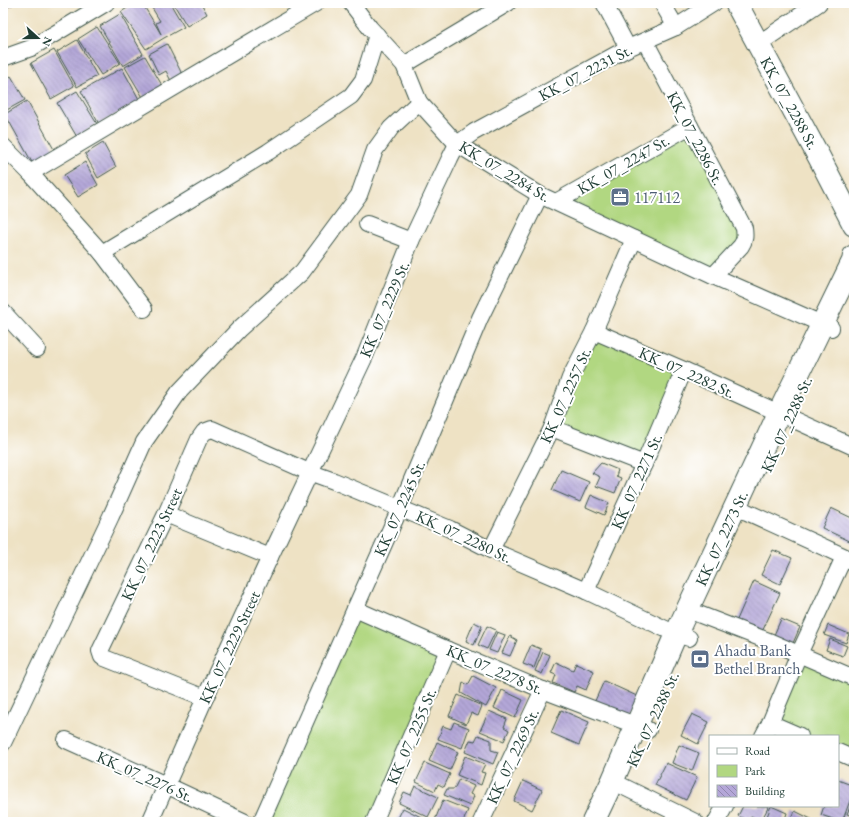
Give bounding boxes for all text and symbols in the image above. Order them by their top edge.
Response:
north arrow [18,18,58,58]
text: N [39,35,55,48]
street label: KK_07_2231 St. [535,39,636,106]
street label: KK_07_2288 St. [755,53,824,153]
street label: KK_07_2286 St. [662,88,729,189]
street label: KK_07_2247 St. [573,130,673,199]
street label: KK_07_2284 St. [455,136,554,207]
office icon: 117112 [609,186,631,208]
place label: 117112 [634,187,680,208]
street label: KK_07_2229 St. [355,258,414,361]
street label: KK_07_2282 St. [635,342,738,403]
street label: KK_07_2257 St. [535,344,596,447]
street label: KK_07_2288 St. [756,373,817,476]
street label: KK_07_2271 St. [606,430,667,533]
street label: KK_07_2245 St. [369,457,430,560]
street label: KK_07_2223 Street [116,484,187,604]
street label: KK_07_2273 St. [690,487,753,589]
street label: KK_07_2280 St. [413,505,515,568]
street label: KK_07_2229 Street [194,587,265,707]
street label: KK_07_2278 St. [443,640,546,699]
place label: Ahadu Bank Bethel Branch [713,640,801,679]
bank icon: Ahadu Bank Bethel Branch [689,648,711,670]
street label: KK_07_2288 St. [621,668,684,770]
street label: KK_07_2255 St. [382,685,441,788]
street label: KK_07_2269 St. [481,705,544,807]
legend [709,735,839,807]
text: Road [745,743,771,759]
street label: KK_07_2276 St. [93,746,196,807]
text: Park [745,763,766,779]
text: Building [745,783,786,799]

